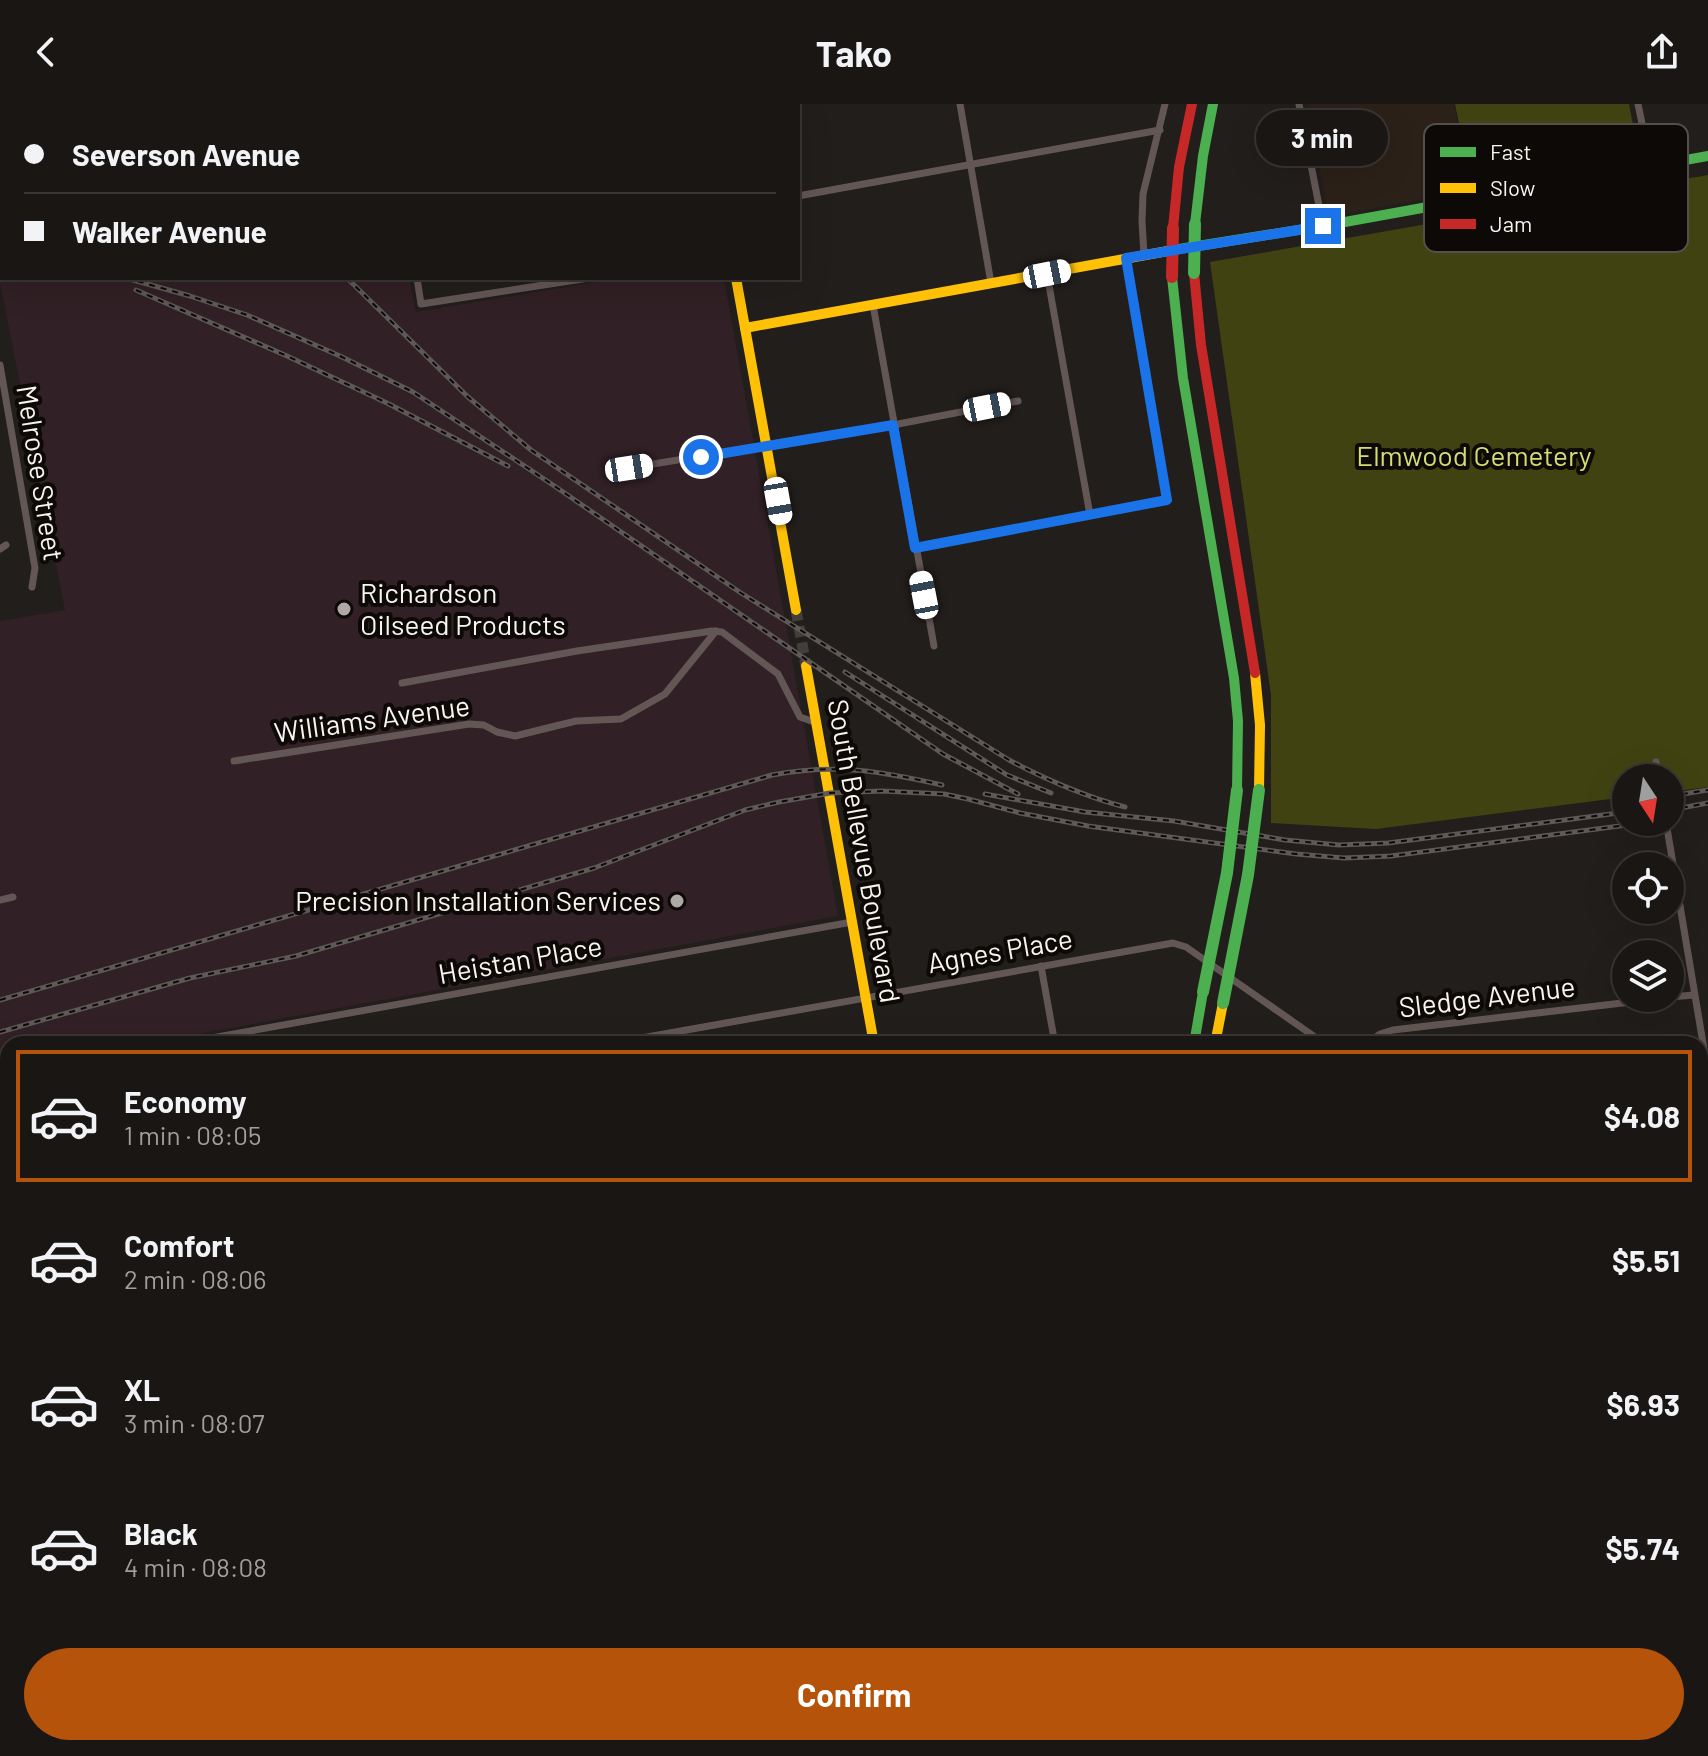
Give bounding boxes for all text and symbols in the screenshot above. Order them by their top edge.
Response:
icon: back [24,30,68,74]
icon: share [1640,30,1684,74]
text: Tako [816,31,892,74]
callout: 3 min [1257,110,1389,166]
text: 3 min [1291,122,1353,153]
legend [1424,124,1688,252]
text: Severson Avenue [72,136,300,172]
text: Fast [1490,138,1532,164]
text: Slow [1490,174,1535,200]
route end [1305,208,1341,244]
text: Jam [1490,210,1532,236]
text: Walker Avenue [72,213,267,249]
car [1021,258,1073,290]
street label: Melrose Street [10,383,72,563]
car [961,391,1013,423]
park label: Elmwood Cemetery [1356,438,1592,472]
route start [683,439,719,475]
car [603,452,655,484]
car [762,475,794,527]
car [908,569,940,621]
place label: Richardson Oilseed Products [360,575,566,641]
marker: Richardson Oilseed Products [335,600,353,618]
street label: Williams Avenue [272,687,472,749]
street label: South Bellevue Boulevard [822,696,908,1005]
north arrow [1612,764,1684,836]
map controls [1612,764,1684,1012]
button: locate [1612,852,1684,924]
place label: Precision Installation Services [295,883,661,917]
marker: Precision Installation Services [668,892,686,910]
street label: Agnes Place [925,921,1075,979]
street label: Heistan Place [435,928,604,990]
button: layers [1612,940,1684,1012]
street label: Sledge Avenue [1397,968,1577,1024]
icon: car [28,1080,100,1152]
text: Economy [124,1083,247,1119]
text: $4.08 [1604,1098,1680,1134]
text: 1 min · 08:05 [124,1119,261,1150]
icon: car [28,1224,100,1296]
text: Comfort [124,1227,234,1263]
text: $5.51 [1612,1242,1680,1278]
text: 2 min · 08:06 [124,1263,266,1294]
icon: car [28,1368,100,1440]
text: XL [124,1371,160,1407]
text: $6.93 [1607,1386,1680,1422]
text: 3 min · 08:07 [124,1407,265,1438]
icon: car [28,1512,100,1584]
text: Black [124,1515,198,1551]
text: $5.74 [1606,1530,1680,1566]
text: 4 min · 08:08 [124,1551,267,1582]
button: Confirm [24,1648,1684,1740]

